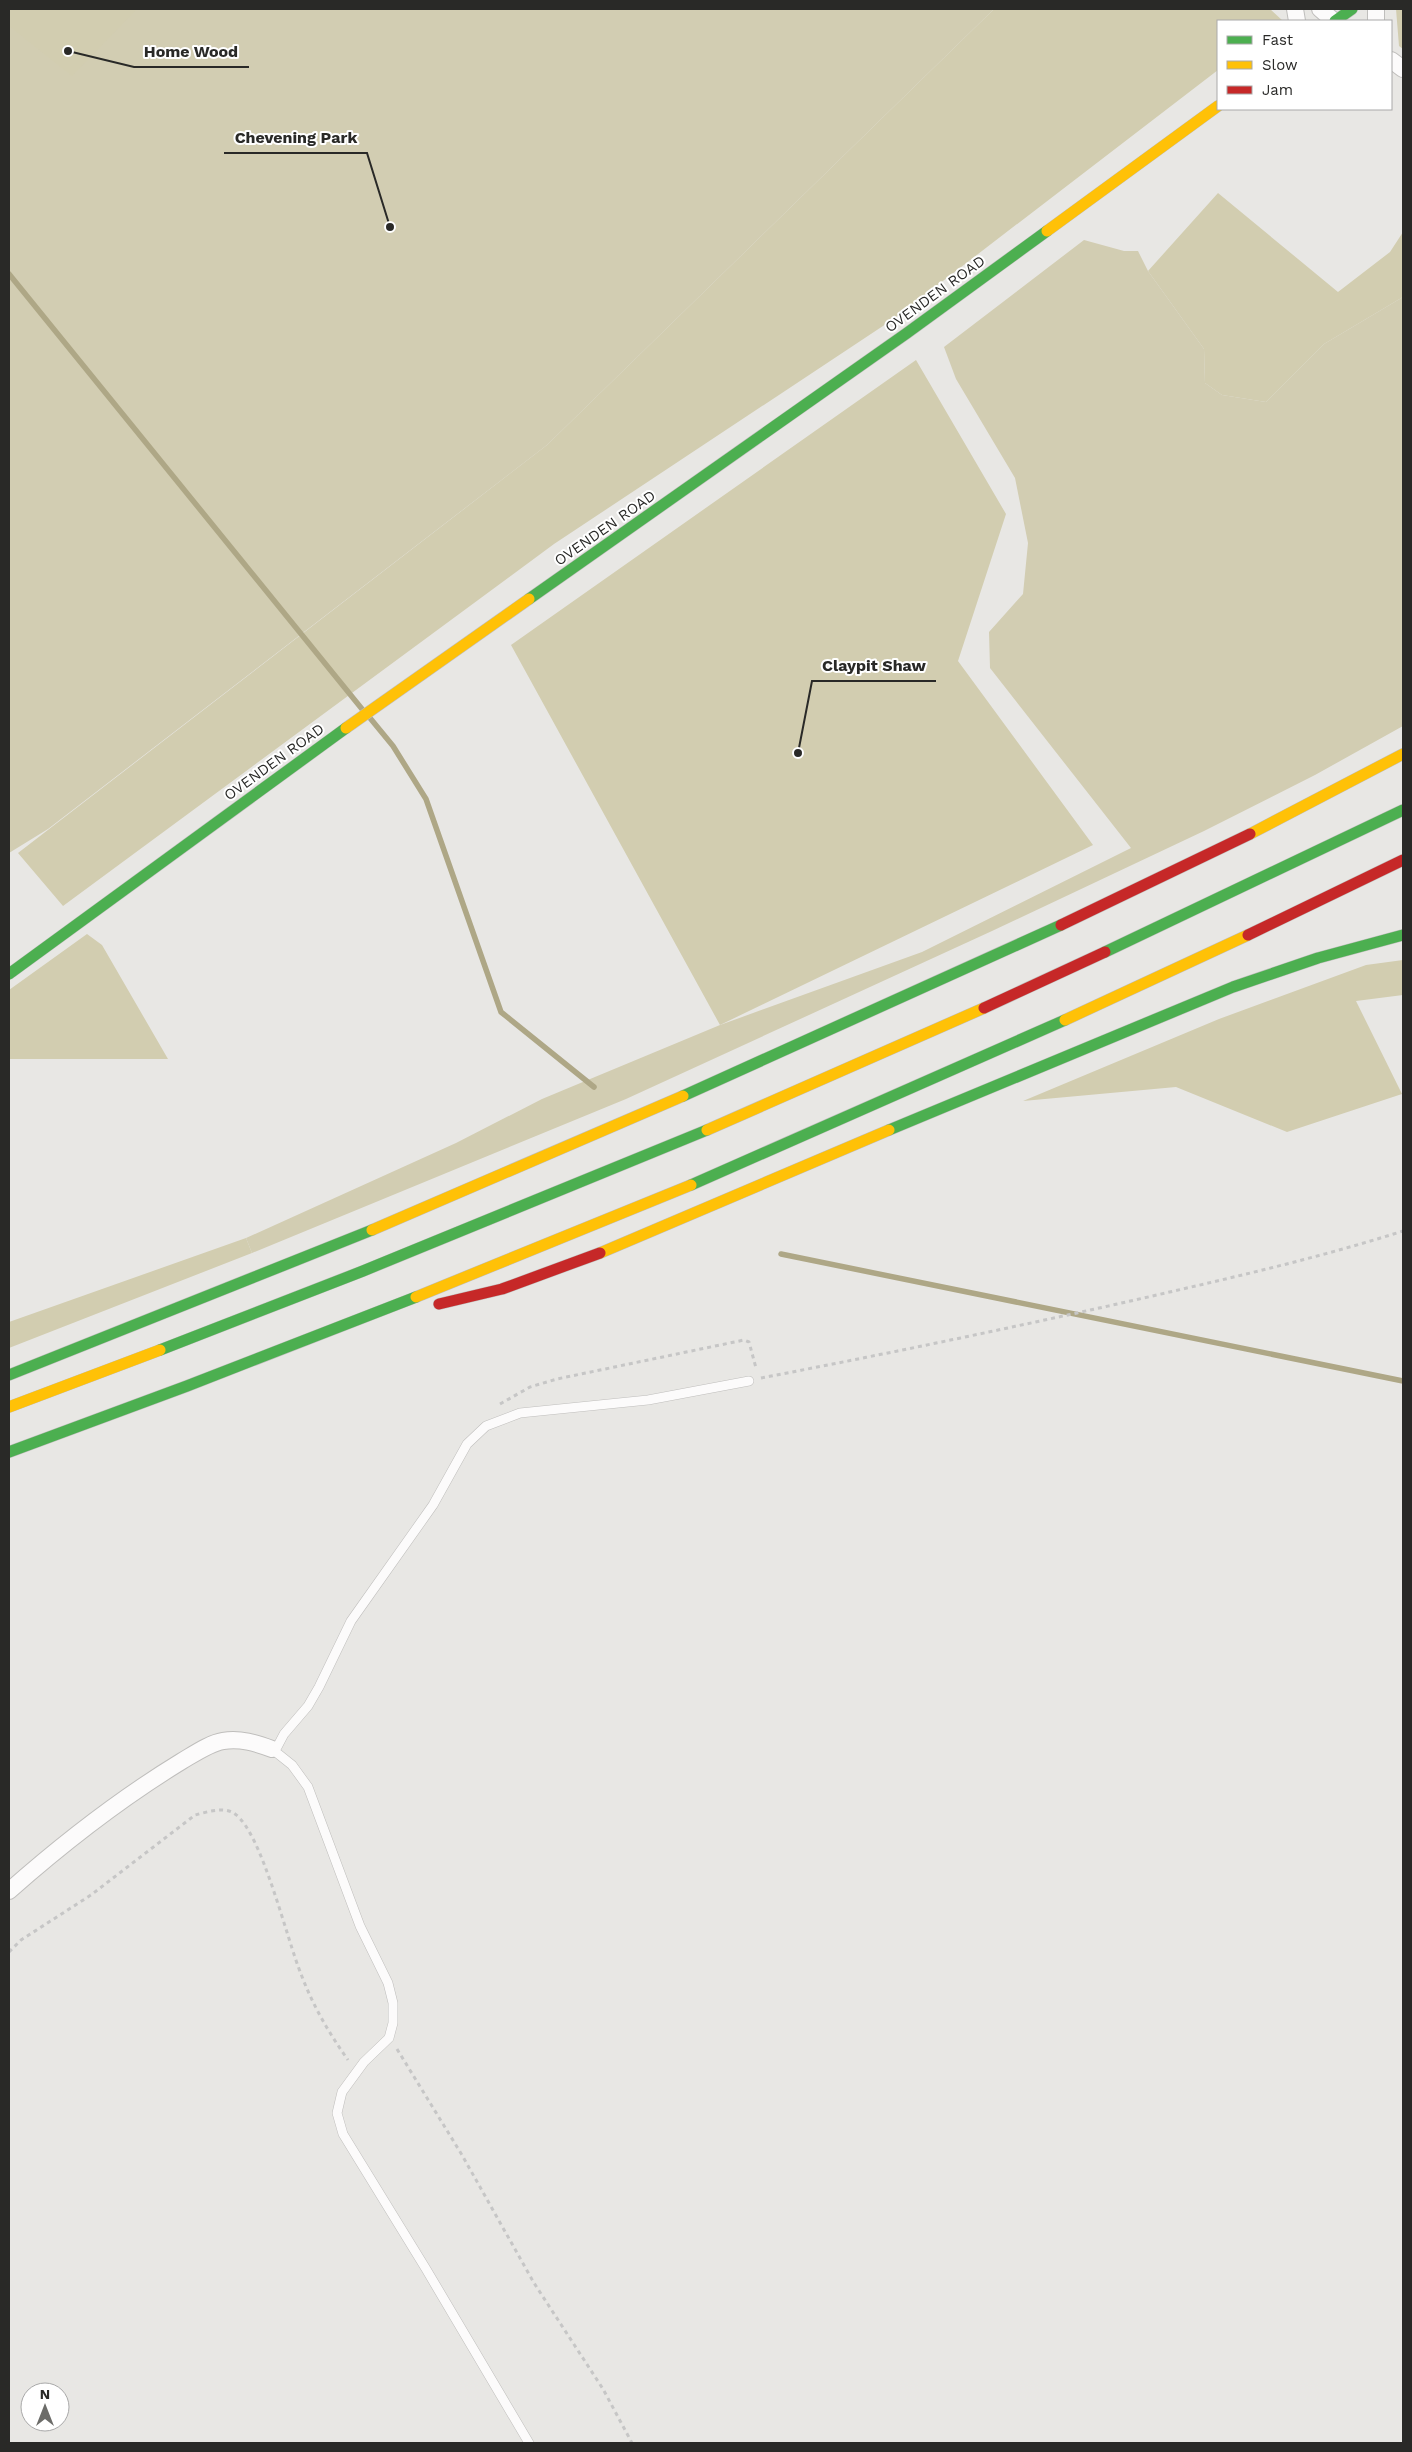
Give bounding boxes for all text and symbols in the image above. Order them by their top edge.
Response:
legend [1217,20,1392,110]
text: Fast [1262,31,1294,49]
callout: Home Wood [134,36,249,67]
text: Home Wood [144,42,238,61]
text: Slow [1262,56,1298,74]
text: Jam [1262,81,1293,99]
callout: Chevening Park [224,122,367,153]
text: Chevening Park [235,128,357,147]
street label: OVENDEN ROAD [881,252,989,336]
street label: OVENDEN ROAD [551,486,659,570]
callout: Claypit Shaw [812,650,936,681]
text: Claypit Shaw [822,656,927,675]
street label: OVENDEN ROAD [220,720,328,804]
north arrow [20,2382,70,2432]
text: N [40,2386,50,2402]

